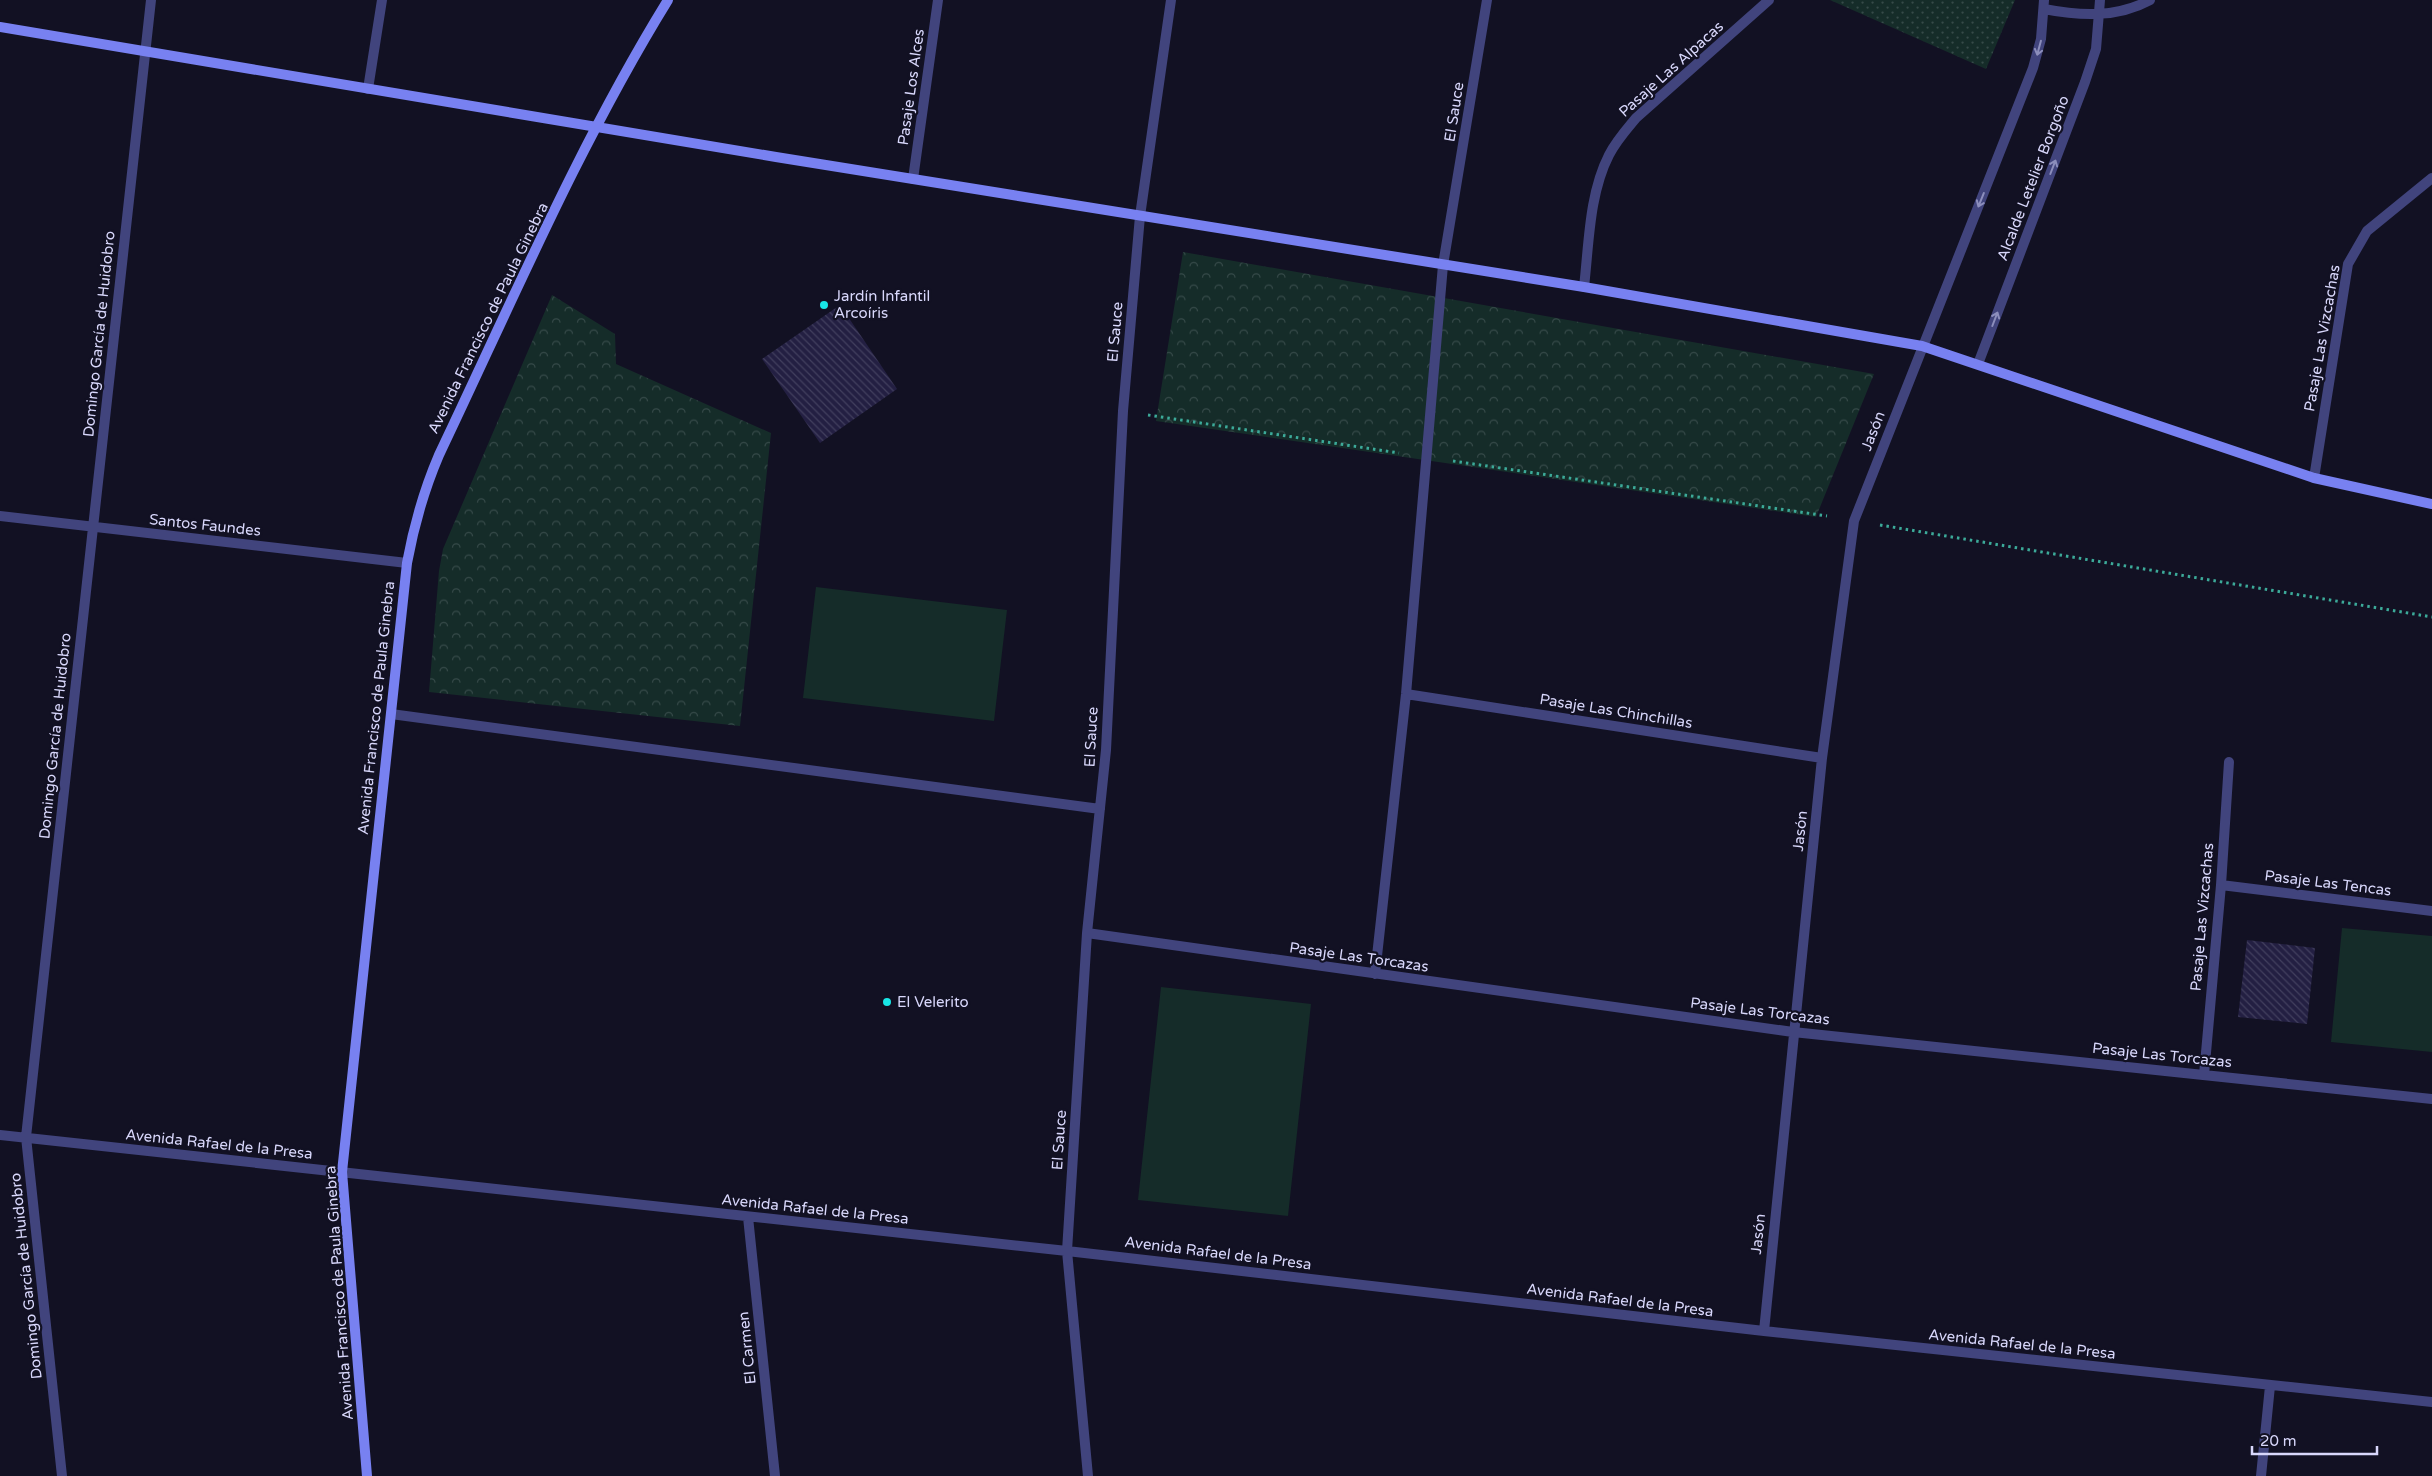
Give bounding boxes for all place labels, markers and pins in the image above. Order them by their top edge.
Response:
place label: Jardín Infantil Arcoíris [834,287,930,322]
marker: Jardín Infantil Arcoíris [818,299,830,311]
place label: El Velerito [897,993,969,1011]
marker: El Velerito [881,996,893,1008]

